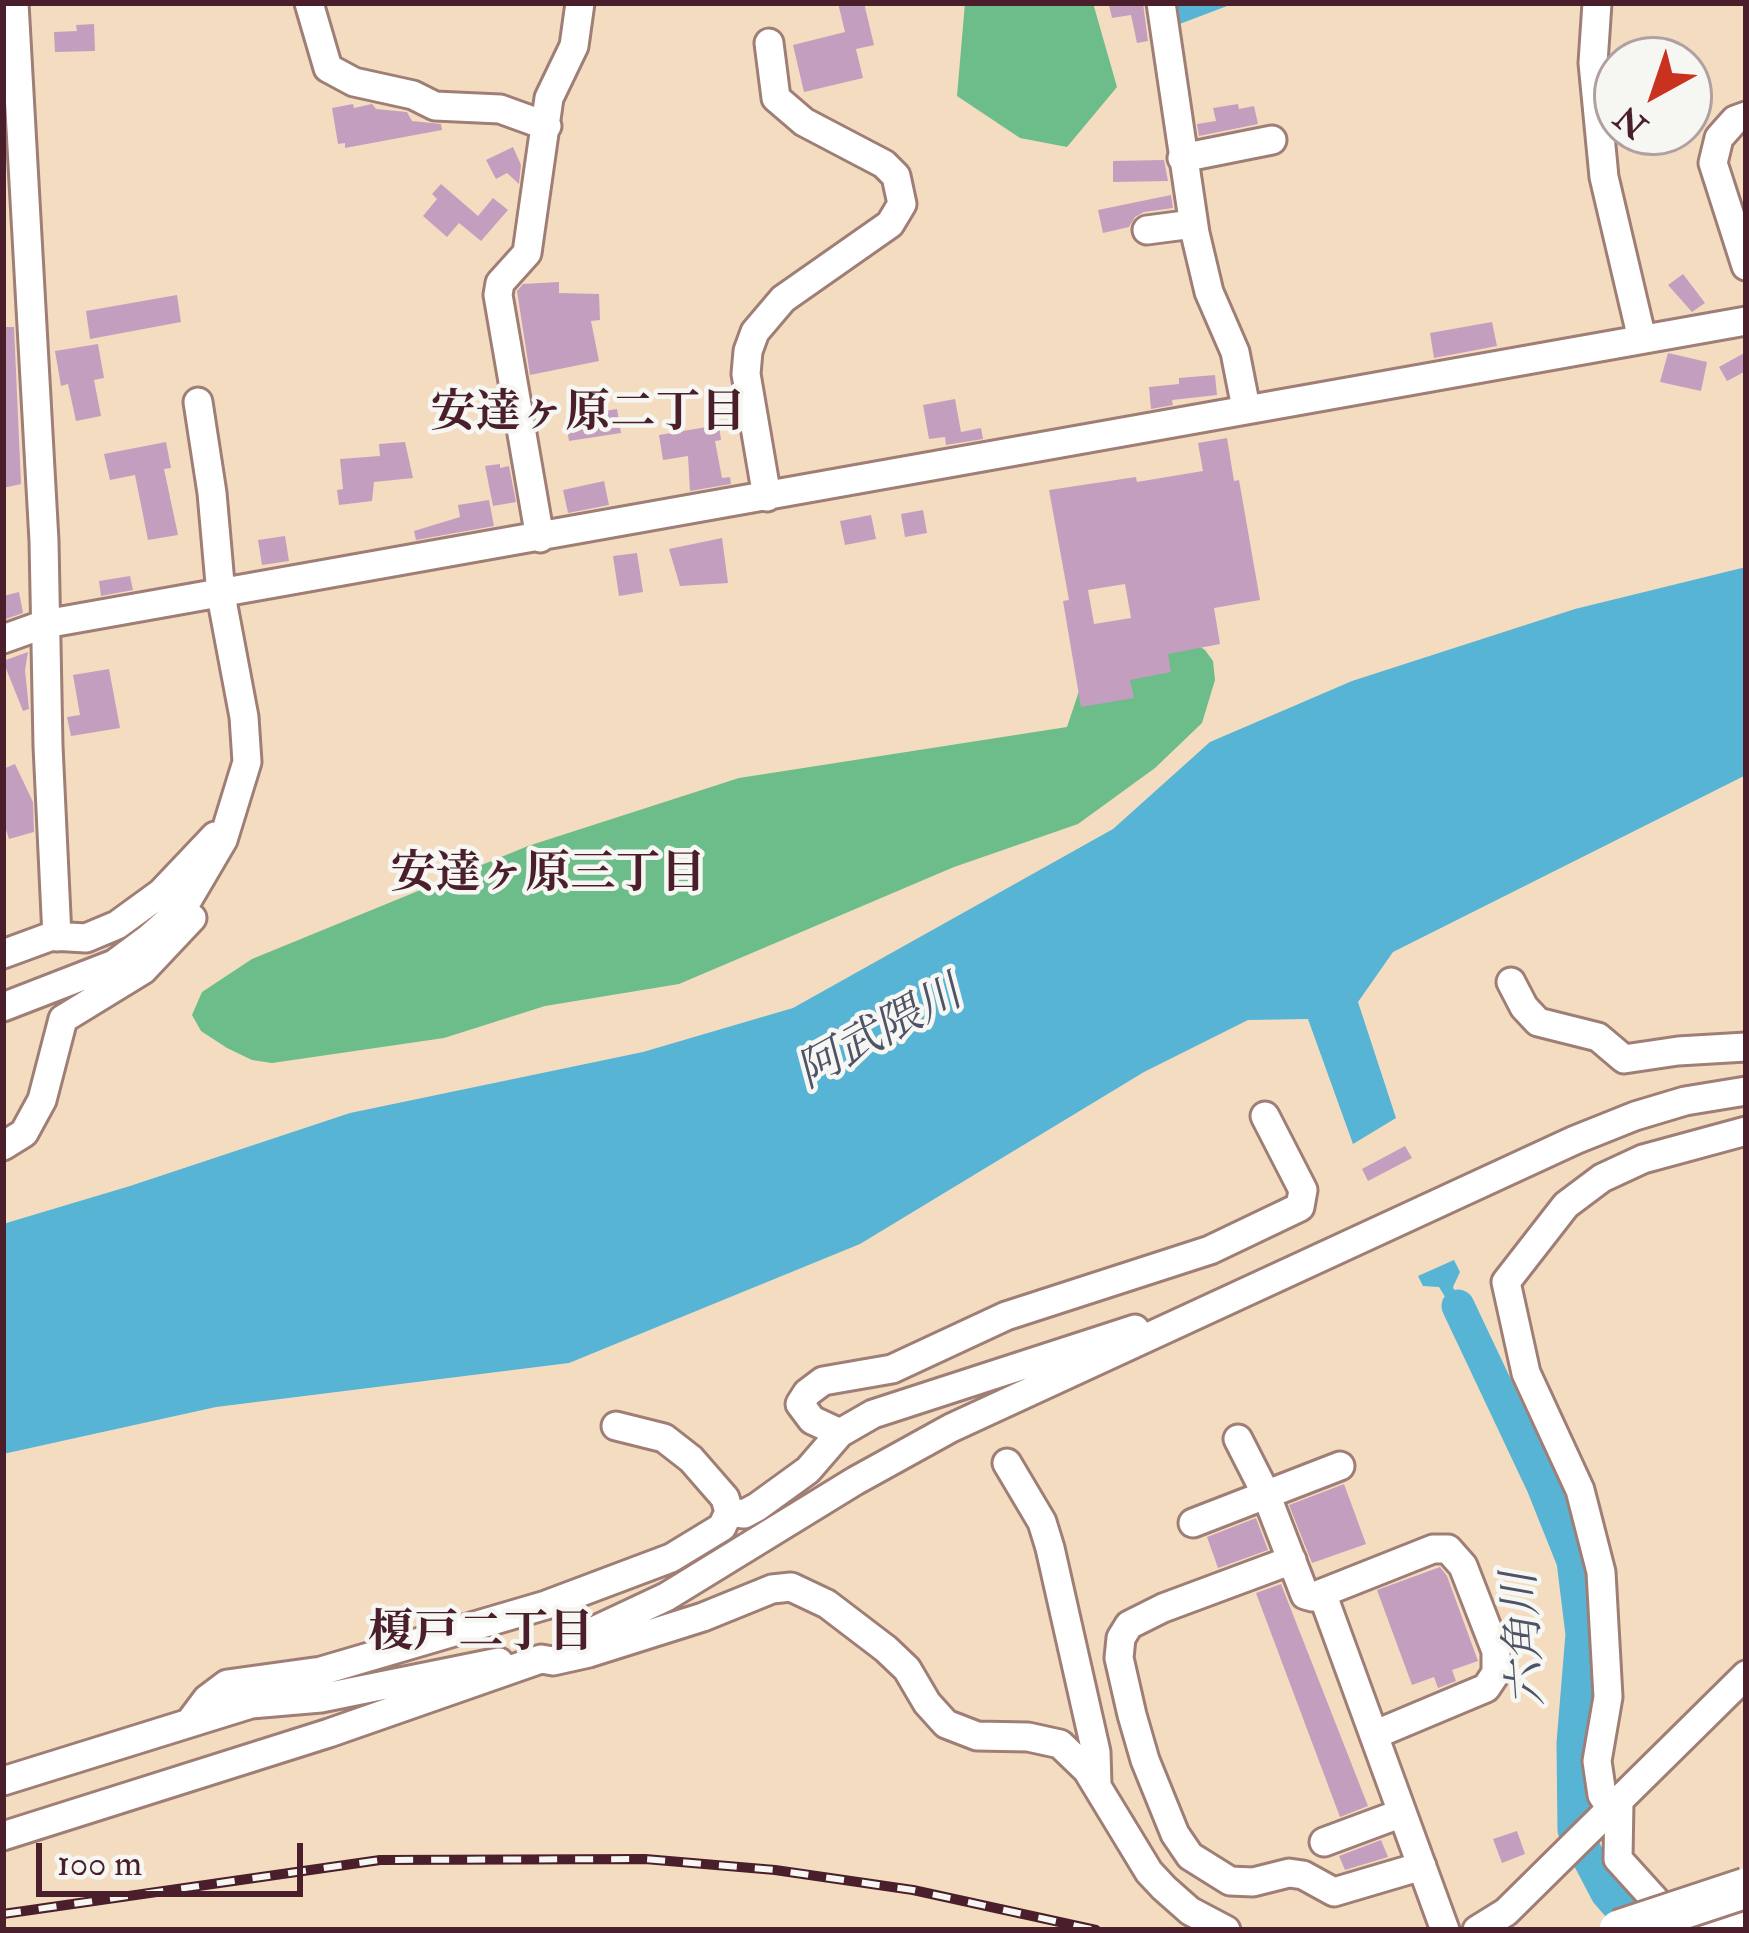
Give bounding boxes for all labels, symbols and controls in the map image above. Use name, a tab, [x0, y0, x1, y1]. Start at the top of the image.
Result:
north arrow	[1593, 36, 1713, 156]
text: N	[1607, 96, 1656, 147]
district label: 安達ヶ原二丁目	[431, 389, 745, 443]
district label: 安達ヶ原三丁目	[391, 850, 705, 904]
water label: 阿武隈川	[789, 969, 973, 1103]
water label: 六角川	[1496, 1570, 1560, 1708]
district label: 榎戸二丁目	[369, 1609, 593, 1663]
scale bar	[42, 1819, 309, 1893]
text: 100 m	[57, 1841, 142, 1886]

